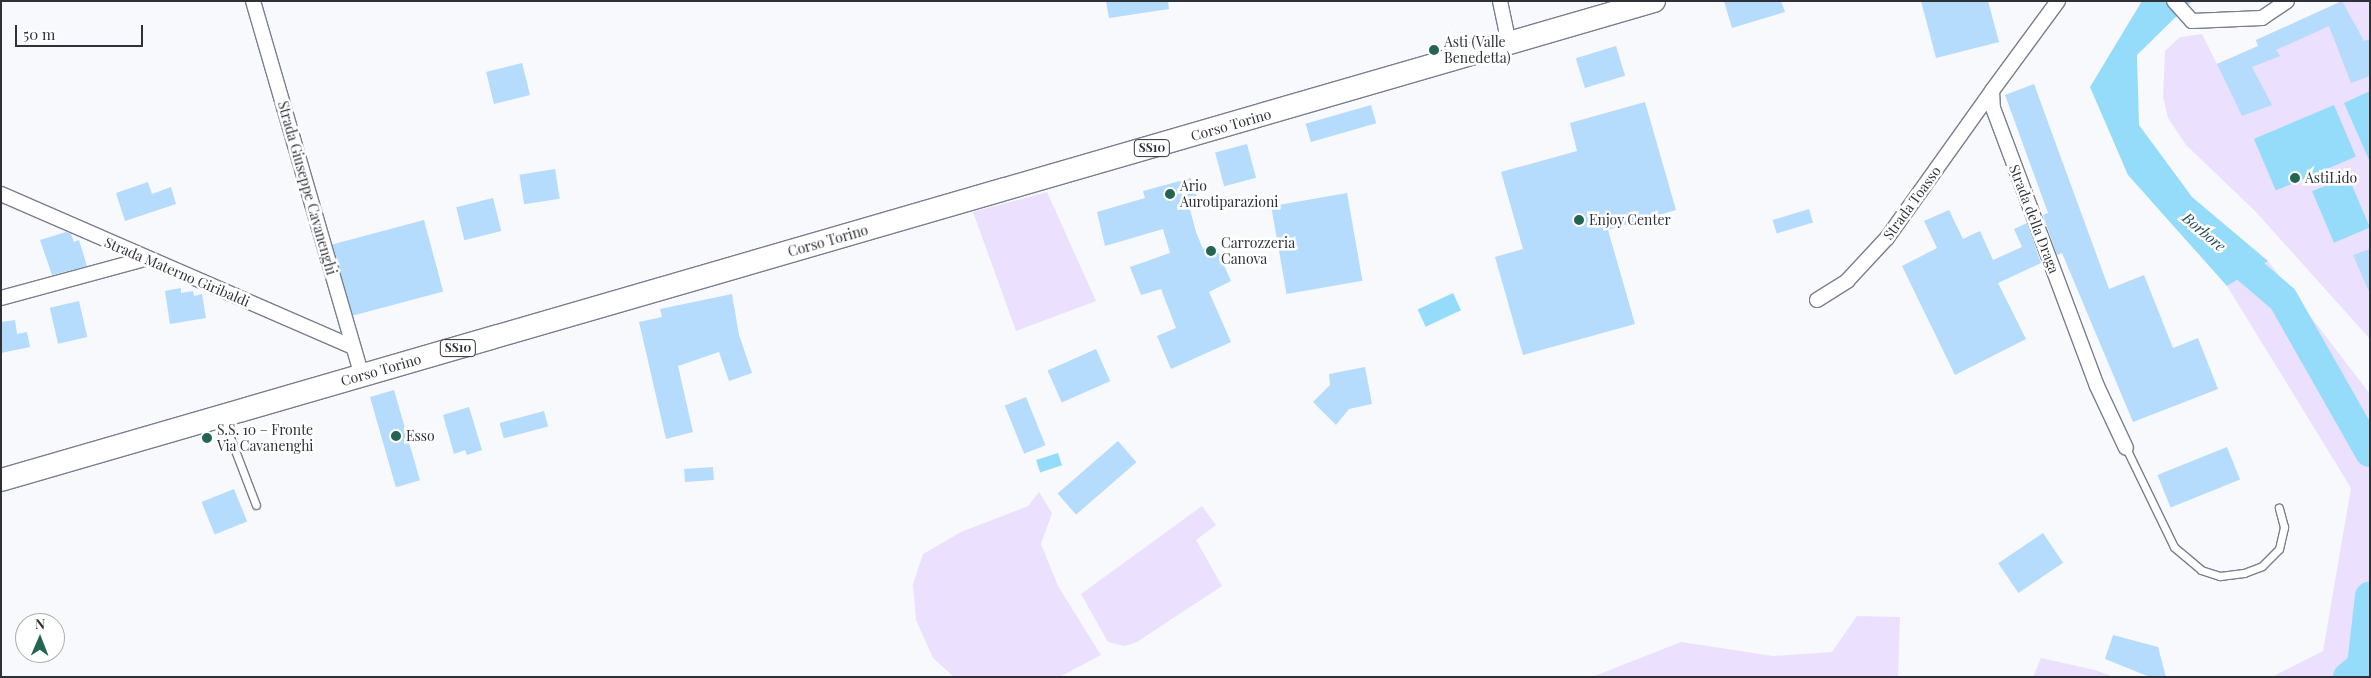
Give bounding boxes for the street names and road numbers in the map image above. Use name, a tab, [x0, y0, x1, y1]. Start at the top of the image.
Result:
street label: Strada Giuseppe Cavanenghi	[274, 99, 340, 277]
street label: Corso Torino	[1189, 105, 1273, 145]
road number: SS10	[1133, 138, 1171, 158]
street label: Strada della Draga	[2005, 162, 2063, 276]
street label: Strada Toasso	[1880, 163, 1944, 243]
street label: Corso Torino	[786, 221, 870, 261]
street label: Strada Materno Giribaldi	[102, 234, 252, 310]
road number: SS10	[439, 338, 477, 358]
street label: Corso Torino	[339, 350, 423, 390]

